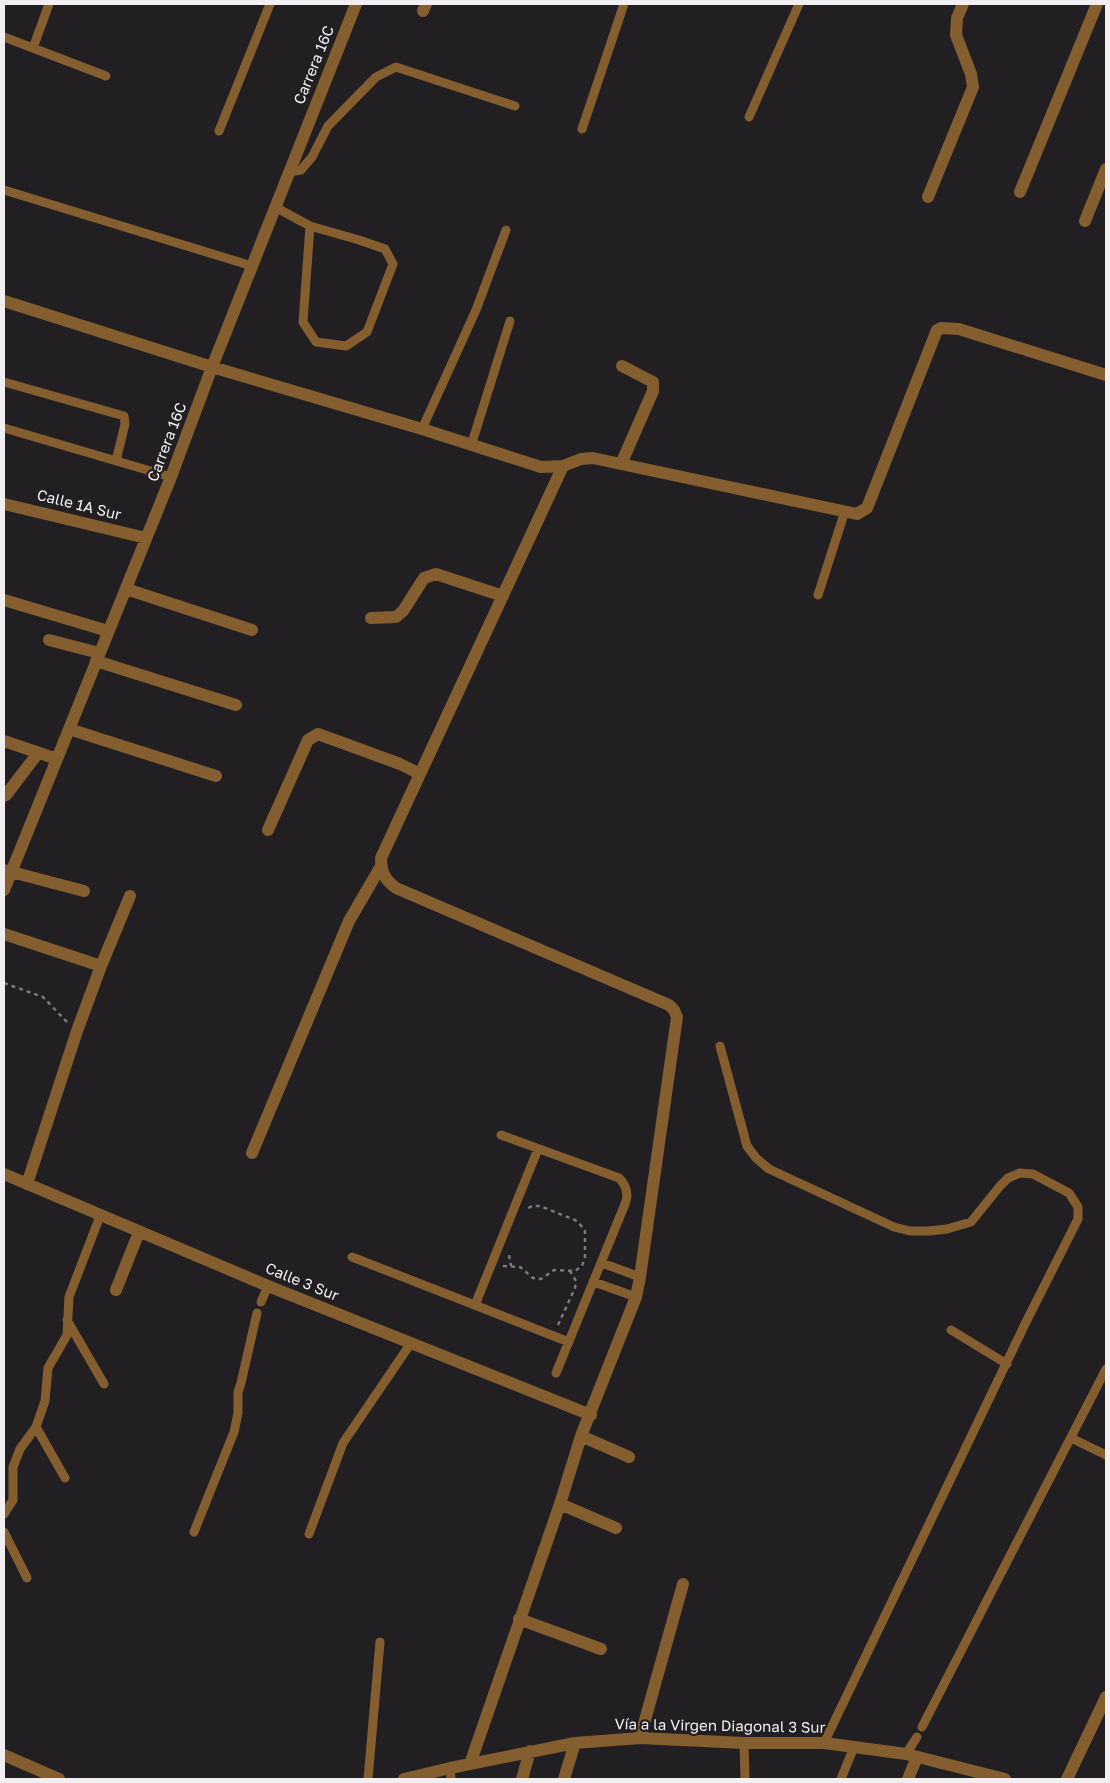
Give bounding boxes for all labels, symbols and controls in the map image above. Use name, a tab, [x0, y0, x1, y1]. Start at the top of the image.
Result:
street label: Carrera 16C	[289, 23, 337, 107]
street label: Carrera 16C	[143, 399, 189, 484]
street label: Calle 1A Sur	[35, 485, 123, 523]
street label: Calle 3 Sur	[263, 1258, 342, 1304]
street label: Vía a la Virgen Diagonal 3 Sur	[615, 1714, 826, 1736]

